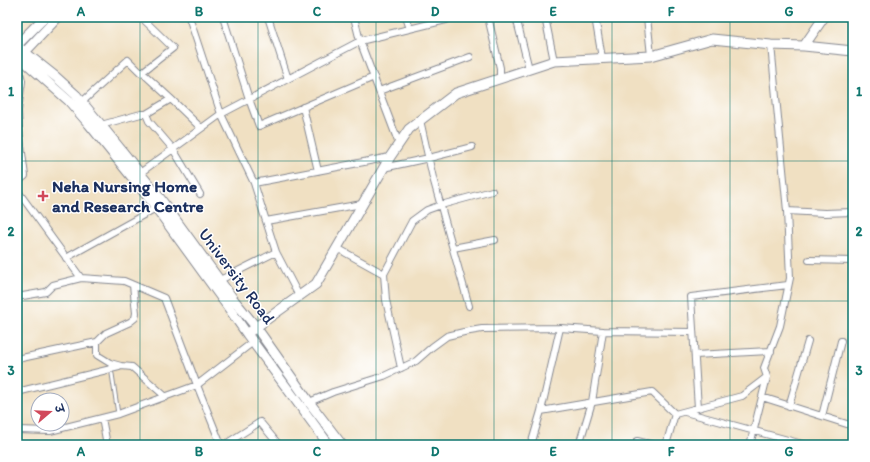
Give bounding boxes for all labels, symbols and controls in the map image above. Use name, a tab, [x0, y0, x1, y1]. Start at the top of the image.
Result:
text: A	[76, 4, 86, 19]
text: B	[195, 4, 204, 19]
text: C	[313, 4, 322, 19]
text: D	[431, 4, 440, 19]
text: E	[549, 4, 557, 19]
text: F	[668, 4, 675, 19]
text: G	[785, 4, 794, 19]
text: 1	[8, 84, 14, 99]
text: 1	[856, 84, 862, 99]
place label: Neha Nursing Home and Research Centre	[52, 176, 204, 216]
marker: Neha Nursing Home and Research Centre	[37, 190, 49, 202]
text: 2	[8, 224, 15, 239]
street label: University Road	[195, 224, 280, 328]
text: 2	[856, 224, 863, 239]
text: 3	[7, 363, 15, 378]
text: 3	[855, 363, 863, 378]
north arrow	[30, 392, 70, 432]
text: उ	[51, 402, 67, 416]
text: A	[76, 444, 86, 459]
text: B	[195, 444, 204, 459]
text: C	[313, 444, 322, 459]
text: D	[431, 444, 440, 459]
text: E	[549, 444, 557, 459]
text: F	[668, 444, 675, 459]
text: G	[785, 444, 794, 459]

